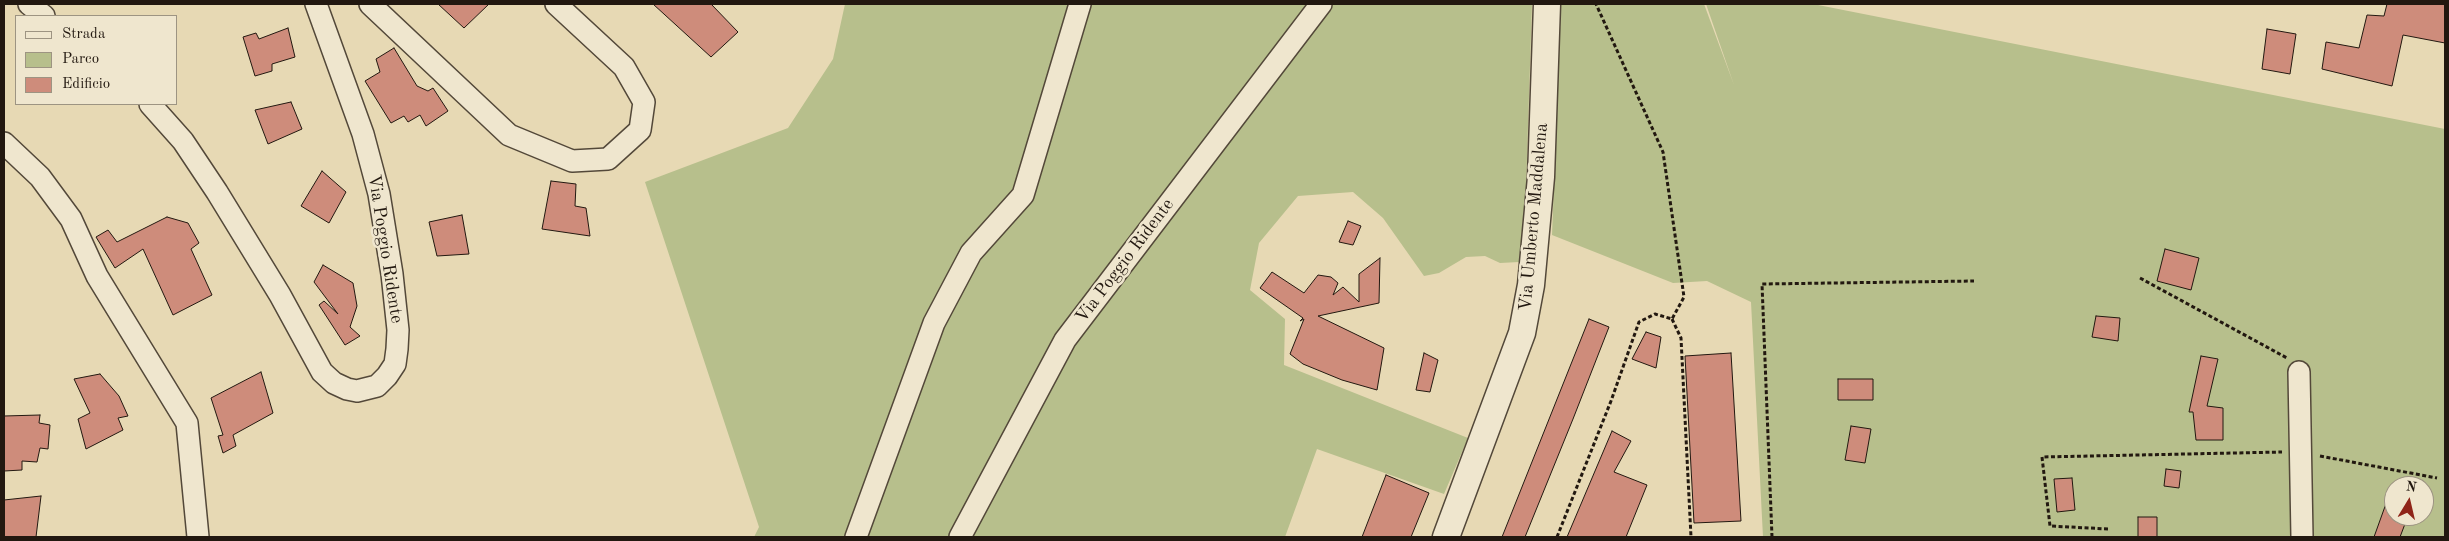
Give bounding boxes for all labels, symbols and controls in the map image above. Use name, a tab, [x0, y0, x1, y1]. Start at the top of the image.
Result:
legend	[15, 15, 178, 105]
text: Strada	[62, 27, 105, 42]
text: Parco	[62, 52, 99, 67]
text: Edificio	[62, 77, 110, 92]
street label: Via Umberto Maddalena	[1515, 122, 1553, 312]
street label: Via Poggio Ridente	[363, 173, 407, 325]
street label: Via Poggio Ridente	[1071, 195, 1179, 327]
north arrow	[2384, 476, 2434, 526]
text: N	[2405, 479, 2418, 495]

